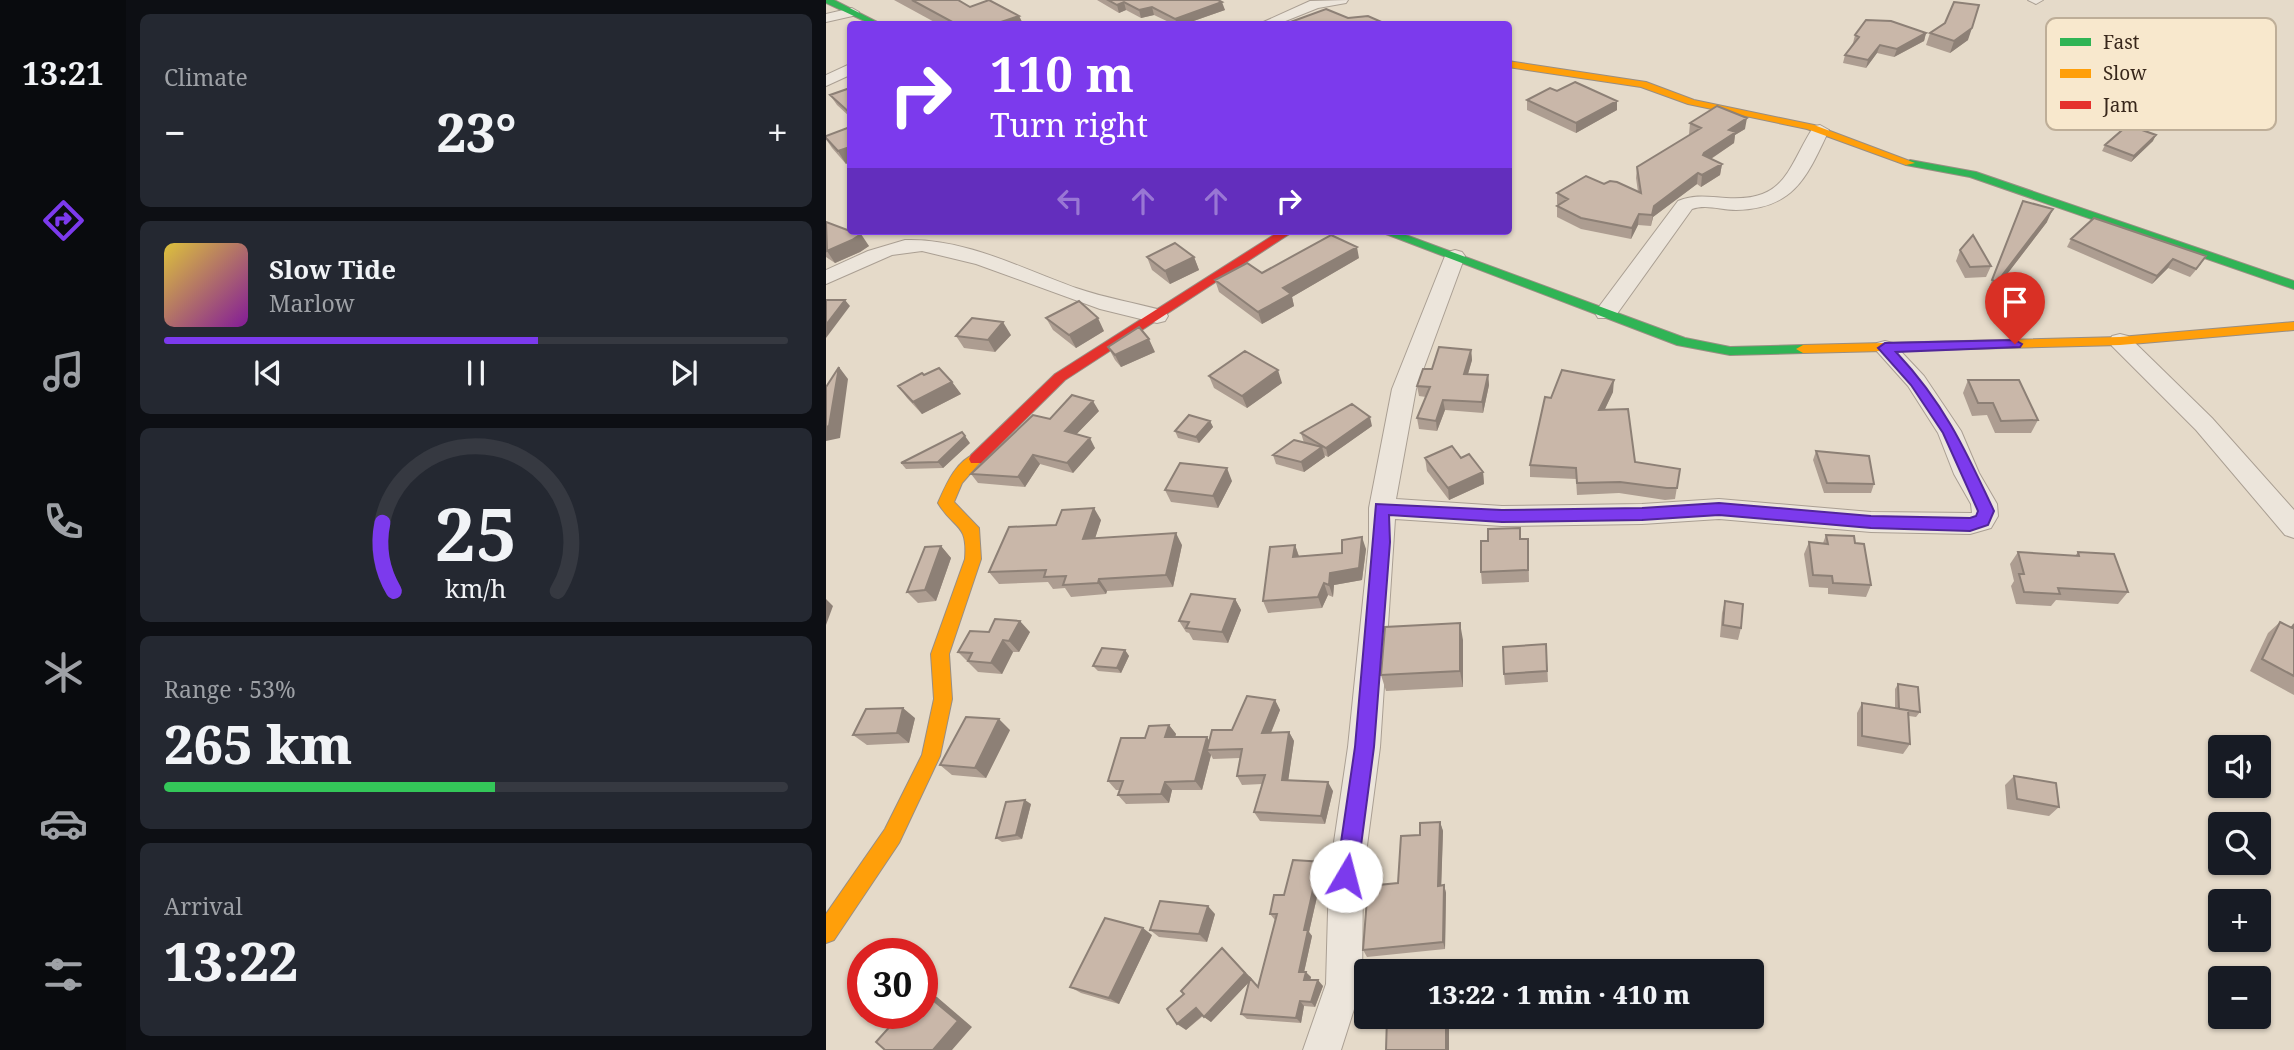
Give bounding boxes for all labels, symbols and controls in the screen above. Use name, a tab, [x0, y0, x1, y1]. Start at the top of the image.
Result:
legend	[2046, 18, 2276, 130]
text: Fast	[2103, 29, 2140, 55]
text: 110 m	[990, 40, 1134, 106]
icon: right	[875, 49, 966, 140]
text: 13:21	[22, 51, 104, 94]
text: Slow	[2103, 60, 2147, 86]
text: Climate	[164, 61, 248, 93]
text: Jam	[2102, 92, 2138, 118]
text: 23°	[436, 96, 516, 167]
text: Turn right	[990, 103, 1148, 146]
text: −	[164, 106, 186, 158]
text: +	[767, 106, 788, 158]
icon: left	[1051, 182, 1089, 220]
icon: ahead	[1124, 182, 1162, 220]
icon: ahead	[1197, 182, 1235, 220]
icon: right	[1270, 182, 1308, 220]
icon: directions	[39, 196, 88, 245]
text: Slow Tide	[269, 251, 396, 287]
pin	[1985, 272, 2045, 344]
icon: arrive	[1996, 283, 2034, 321]
text: Marlow	[269, 287, 355, 319]
icon: music	[39, 347, 88, 396]
icon: previous	[249, 354, 287, 392]
icon: pause	[457, 354, 495, 392]
icon: next	[665, 354, 703, 392]
text: 25	[435, 483, 517, 582]
icon: phone	[39, 497, 88, 546]
text: km/h	[445, 571, 507, 605]
icon: climate	[39, 648, 88, 697]
text: Range · 53%	[164, 673, 296, 705]
text: 265 km	[164, 708, 352, 779]
map controls	[2208, 735, 2271, 1029]
button: sound	[2208, 735, 2271, 798]
icon: car	[39, 799, 88, 848]
button: search	[2208, 812, 2271, 875]
position arrow	[1309, 839, 1383, 913]
button: +	[2208, 889, 2271, 952]
text: Arrival	[164, 890, 243, 922]
text: 13:22	[164, 925, 298, 996]
speed limit sign: 30	[847, 938, 938, 1029]
icon: filters	[39, 950, 88, 999]
button: −	[2208, 966, 2271, 1029]
text: 13:22 · 1 min · 410 m	[1428, 976, 1690, 1012]

